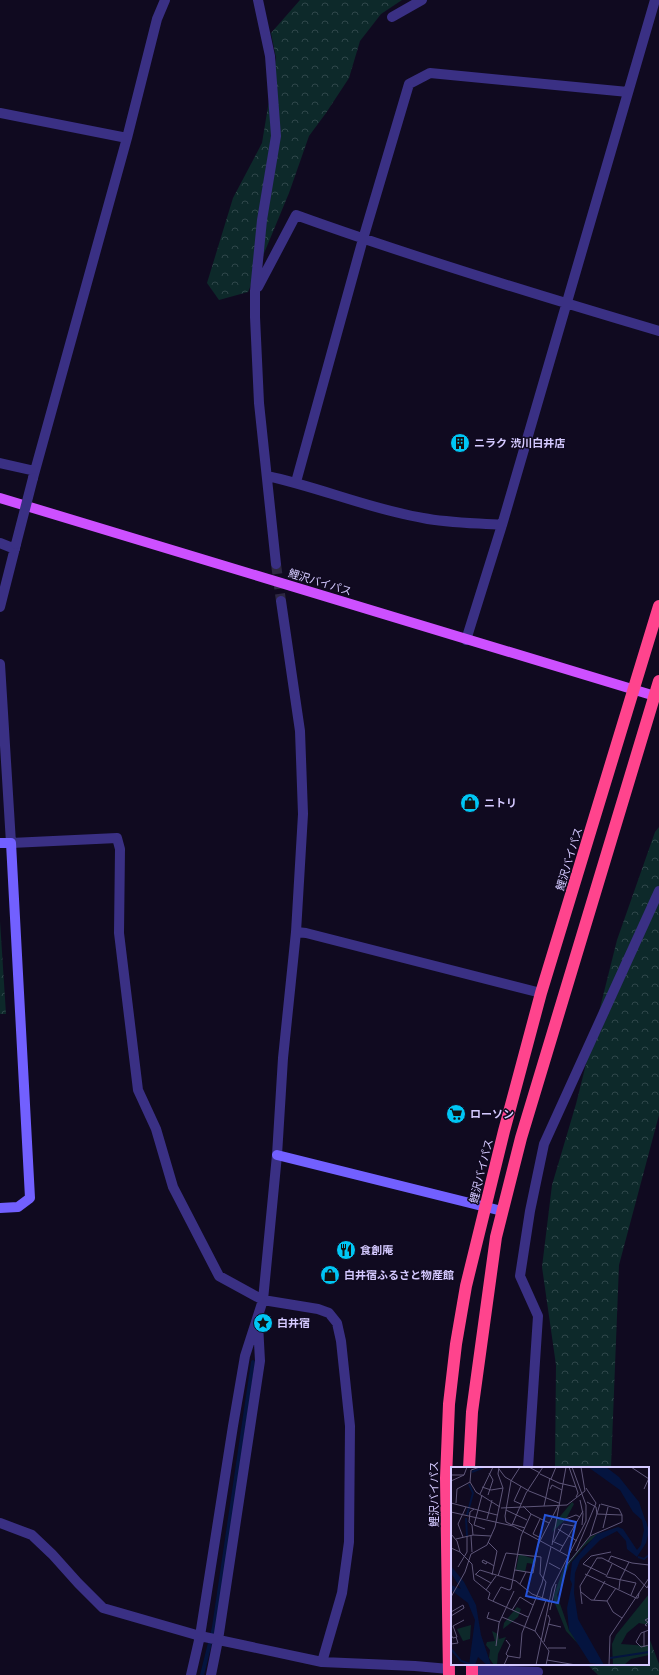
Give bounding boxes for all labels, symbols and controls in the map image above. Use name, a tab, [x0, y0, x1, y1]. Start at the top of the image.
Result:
building icon: ニラク 渋川白井店	[449, 432, 471, 454]
place label: ニラク 渋川白井店	[474, 435, 565, 451]
street label: 鯉沢バイパス	[286, 565, 354, 599]
shop icon: ニトリ	[459, 792, 481, 814]
place label: ニトリ	[484, 795, 517, 811]
street label: 鯉沢バイパス	[552, 825, 586, 893]
supermarket icon: ローソン	[445, 1103, 467, 1125]
place label: ローソン	[470, 1106, 514, 1122]
street label: 鯉沢バイパス	[465, 1137, 497, 1205]
restaurant icon: 食創庵	[335, 1239, 357, 1261]
place label: 食創庵	[360, 1242, 394, 1258]
shop icon: 白井宿ふるさと物産館	[319, 1264, 341, 1286]
place label: 白井宿ふるさと物産館	[344, 1267, 454, 1283]
place icon: 白井宿	[252, 1312, 274, 1334]
place label: 白井宿	[277, 1315, 310, 1331]
street label: 鯉沢バイパス	[426, 1461, 442, 1527]
inset map	[451, 1467, 649, 1665]

